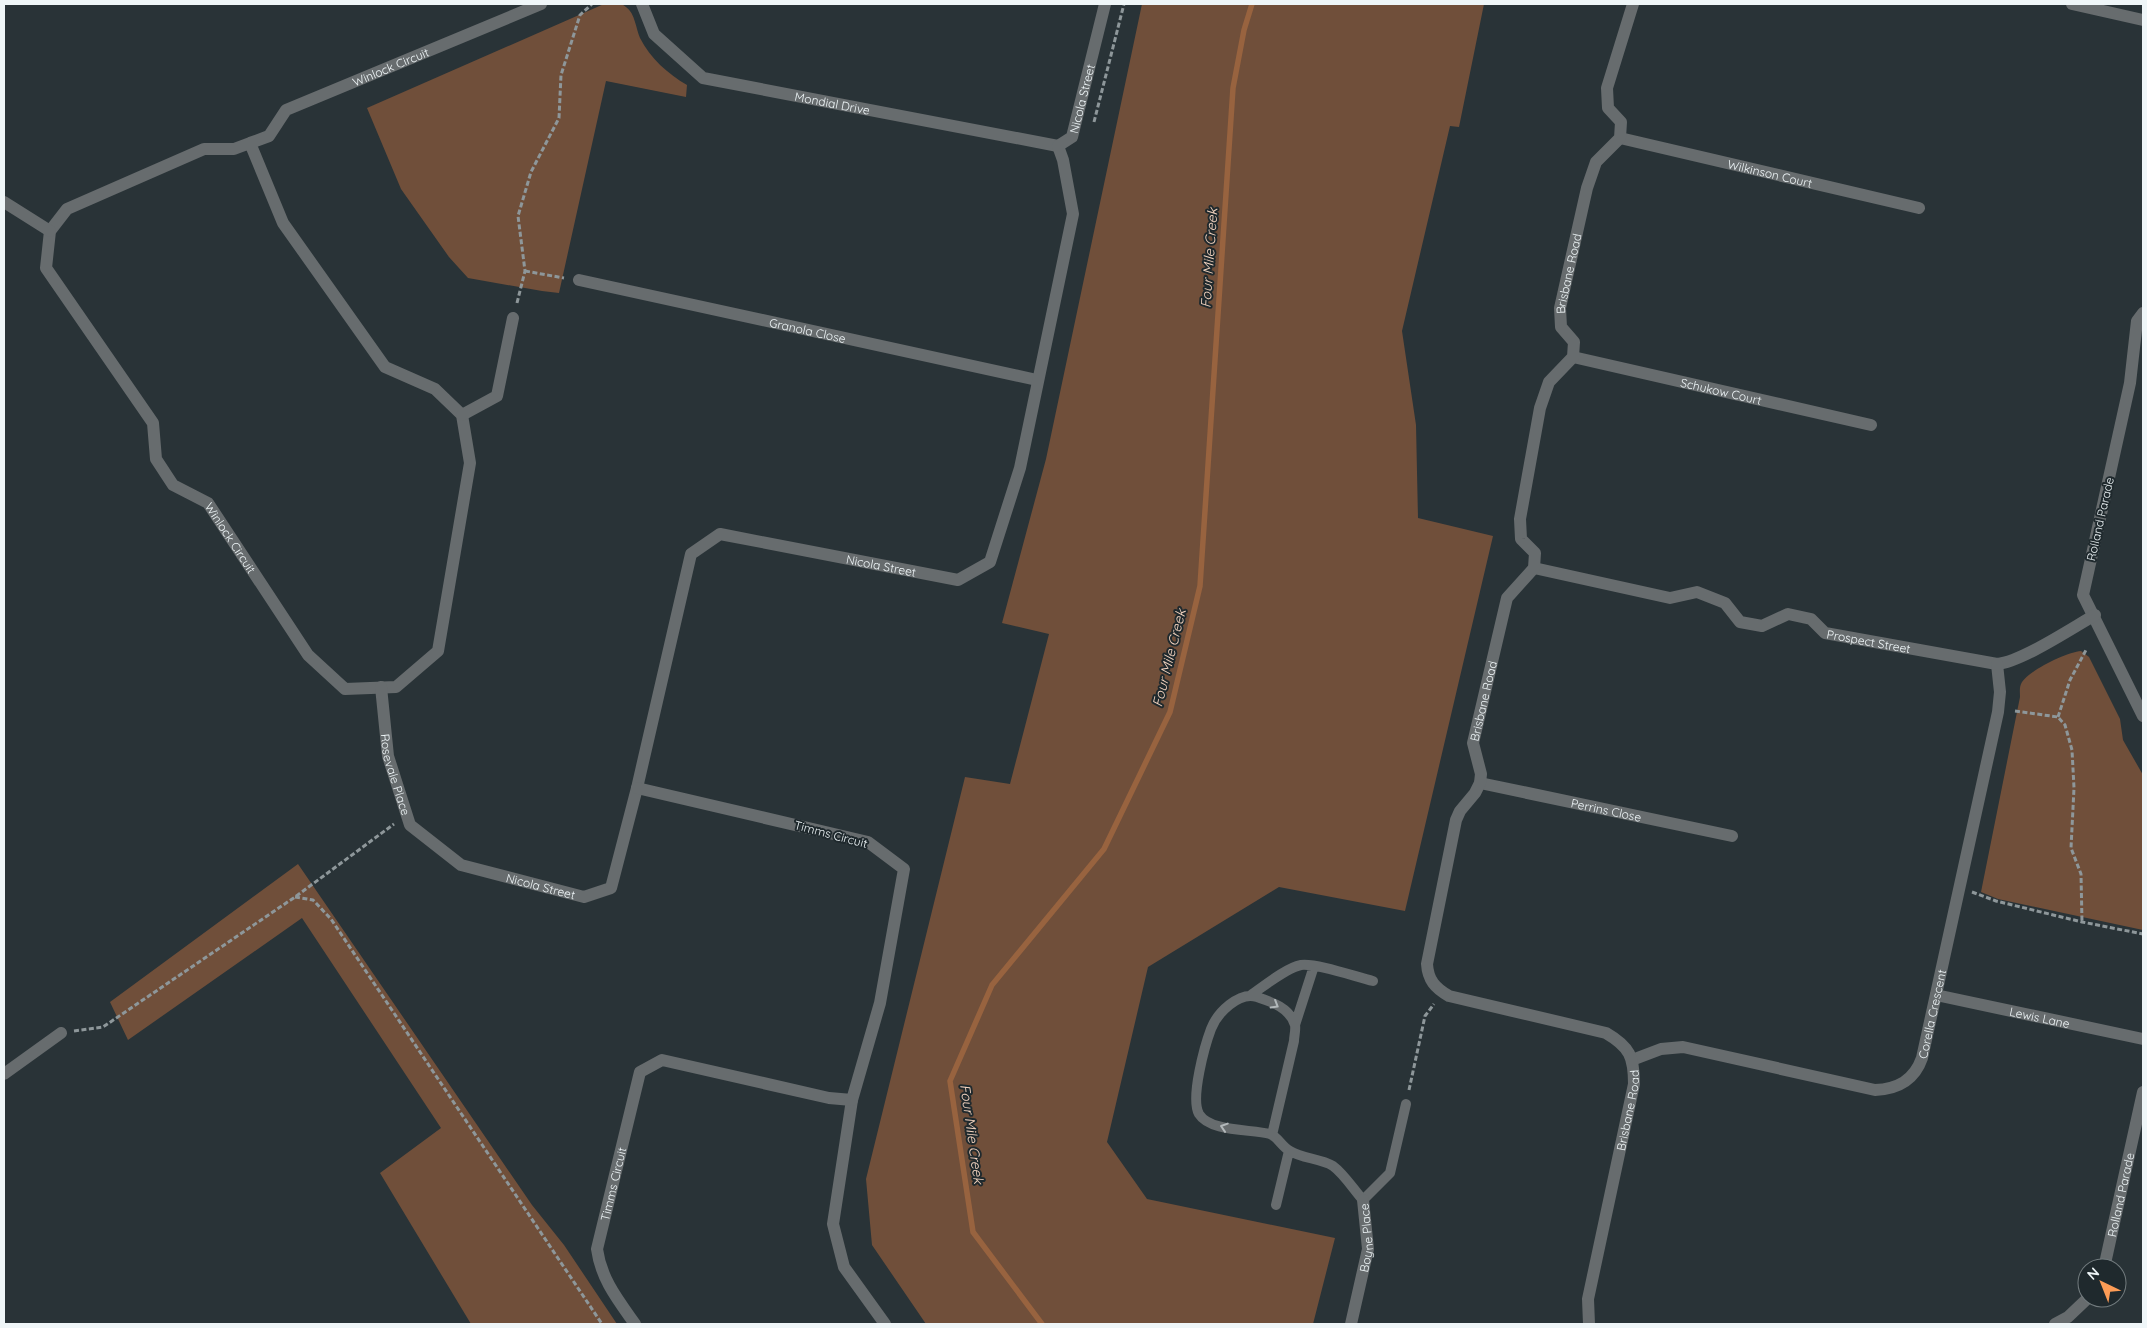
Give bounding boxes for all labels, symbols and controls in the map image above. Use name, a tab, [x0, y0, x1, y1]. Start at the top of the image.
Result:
street label: Winlock Circuit	[350, 44, 431, 89]
street label: Nicola Street	[1066, 62, 1097, 135]
street label: Mondial Drive	[794, 88, 872, 117]
street label: Wilkinson Court	[1726, 156, 1814, 190]
water label: Four Mile Creek	[1197, 206, 1222, 309]
street label: Brisbane Road	[1552, 232, 1584, 314]
street label: Granola Close	[768, 314, 847, 346]
street label: Schukow Court	[1679, 374, 1763, 407]
street label: Rolland Parade	[2083, 475, 2117, 562]
street label: Winlock Circuit	[202, 499, 259, 576]
street label: Nicola Street	[845, 551, 917, 579]
water label: Four Mile Creek	[1148, 606, 1190, 709]
street label: Prospect Street	[1826, 626, 1912, 656]
street label: Brisbane Road	[1466, 659, 1500, 743]
street label: Rosevale Place	[378, 733, 414, 817]
street label: Perrins Close	[1570, 795, 1643, 824]
street label: Timms Circuit	[793, 817, 869, 851]
street label: Nicola Street	[505, 870, 577, 902]
street label: Corella Crescent	[1915, 968, 1949, 1060]
one-way arrow	[1270, 998, 1279, 1008]
street label: Lewis Lane	[2008, 1003, 2071, 1031]
street label: Brisbane Road	[1612, 1069, 1642, 1152]
water label: Four Mile Creek	[956, 1083, 988, 1186]
one-way arrow	[1220, 1122, 1228, 1132]
street label: Timms Circuit	[597, 1146, 629, 1222]
street label: Rolland Parade	[2104, 1151, 2137, 1238]
street label: Boyne Place	[1356, 1203, 1376, 1274]
north arrow	[2077, 1258, 2127, 1308]
text: N	[2083, 1263, 2103, 1284]

